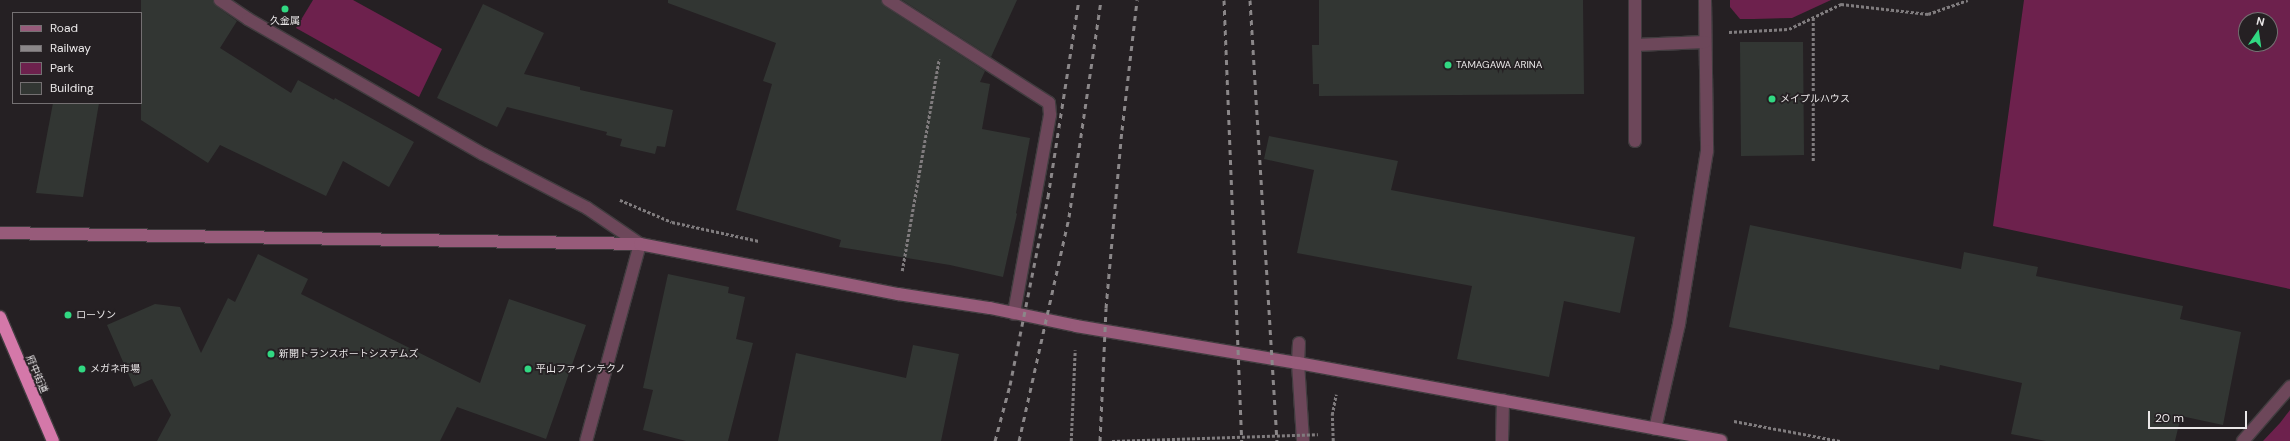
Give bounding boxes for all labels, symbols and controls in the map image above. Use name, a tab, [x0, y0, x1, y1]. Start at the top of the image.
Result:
marker: 久金属	[280, 4, 290, 14]
legend	[12, 12, 142, 104]
north arrow	[2238, 12, 2278, 52]
text: N	[2255, 14, 2266, 29]
place label: 久金属	[270, 15, 300, 27]
text: Road	[50, 20, 78, 36]
text: Railway	[50, 40, 91, 56]
place label: TAMAGAWA ARINA	[1456, 59, 1542, 71]
text: Park	[50, 60, 74, 76]
marker: TAMAGAWA ARINA	[1443, 60, 1453, 70]
text: Building	[50, 80, 94, 96]
place label: メイプルハウス	[1780, 93, 1850, 105]
marker: メイプルハウス	[1767, 94, 1777, 104]
place label: ローソン	[76, 309, 116, 321]
marker: ローソン	[63, 310, 73, 320]
place label: 新開トランスポートシステムズ	[279, 348, 419, 360]
marker: 新開トランスポートシステムズ	[266, 349, 276, 359]
street label: 府中街道	[24, 353, 50, 395]
place label: メガネ市場	[90, 363, 140, 375]
place label: 平山ファインテクノ	[536, 363, 626, 375]
marker: メガネ市場	[77, 364, 87, 374]
marker: 平山ファインテクノ	[523, 364, 533, 374]
scale bar	[2150, 403, 2249, 429]
text: 20 m	[2155, 410, 2184, 426]

